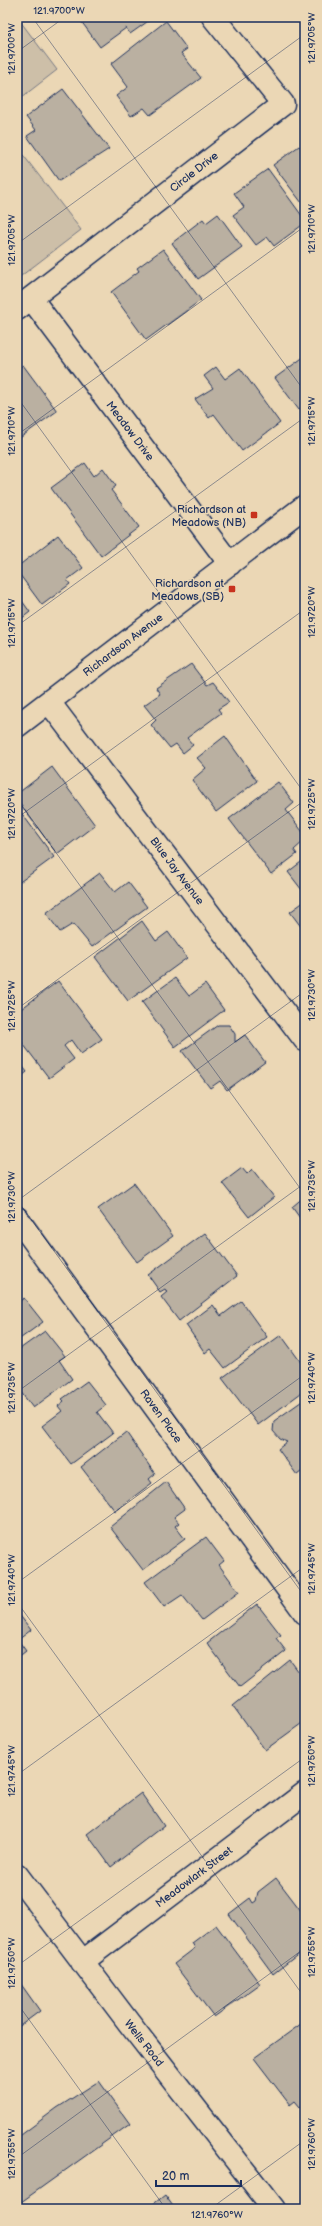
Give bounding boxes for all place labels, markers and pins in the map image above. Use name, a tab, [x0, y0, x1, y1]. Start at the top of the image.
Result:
place label: Richardson at Meadows (NB)	[172, 503, 247, 529]
marker: Richardson at Meadows (NB)	[249, 510, 259, 520]
place label: Richardson at Meadows (SB)	[151, 577, 225, 603]
marker: Richardson at Meadows (SB)	[227, 584, 237, 594]

